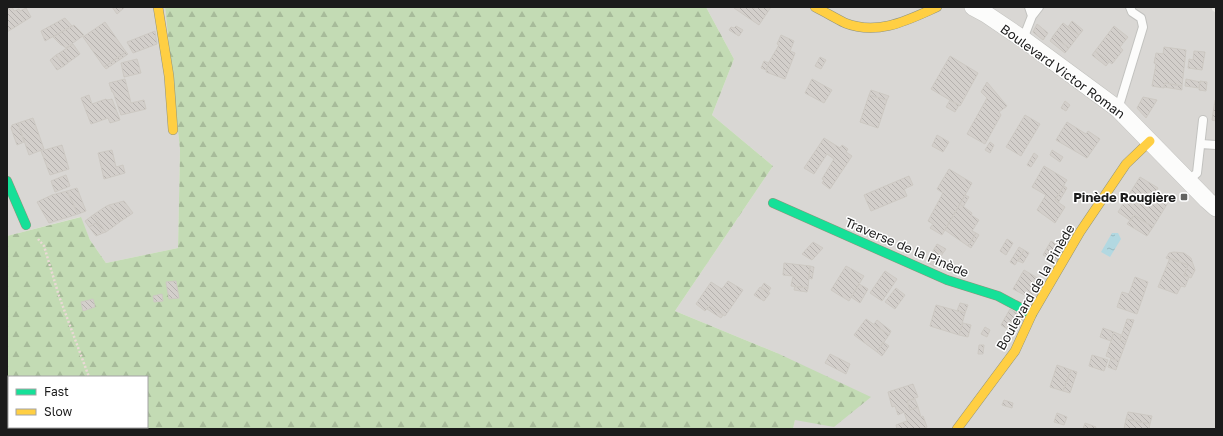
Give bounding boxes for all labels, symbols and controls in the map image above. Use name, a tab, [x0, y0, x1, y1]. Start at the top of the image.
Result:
street label: Boulevard Victor Roman	[998, 20, 1128, 122]
place label: Pinède Rougière	[1073, 189, 1176, 205]
marker: Pinède Rougière	[1179, 192, 1189, 202]
street label: Traverse de la Pinède	[843, 214, 971, 280]
street label: Boulevard de la Pinède	[992, 221, 1078, 353]
legend	[8, 376, 148, 428]
text: Fast	[44, 384, 69, 399]
text: Slow	[44, 404, 72, 419]

